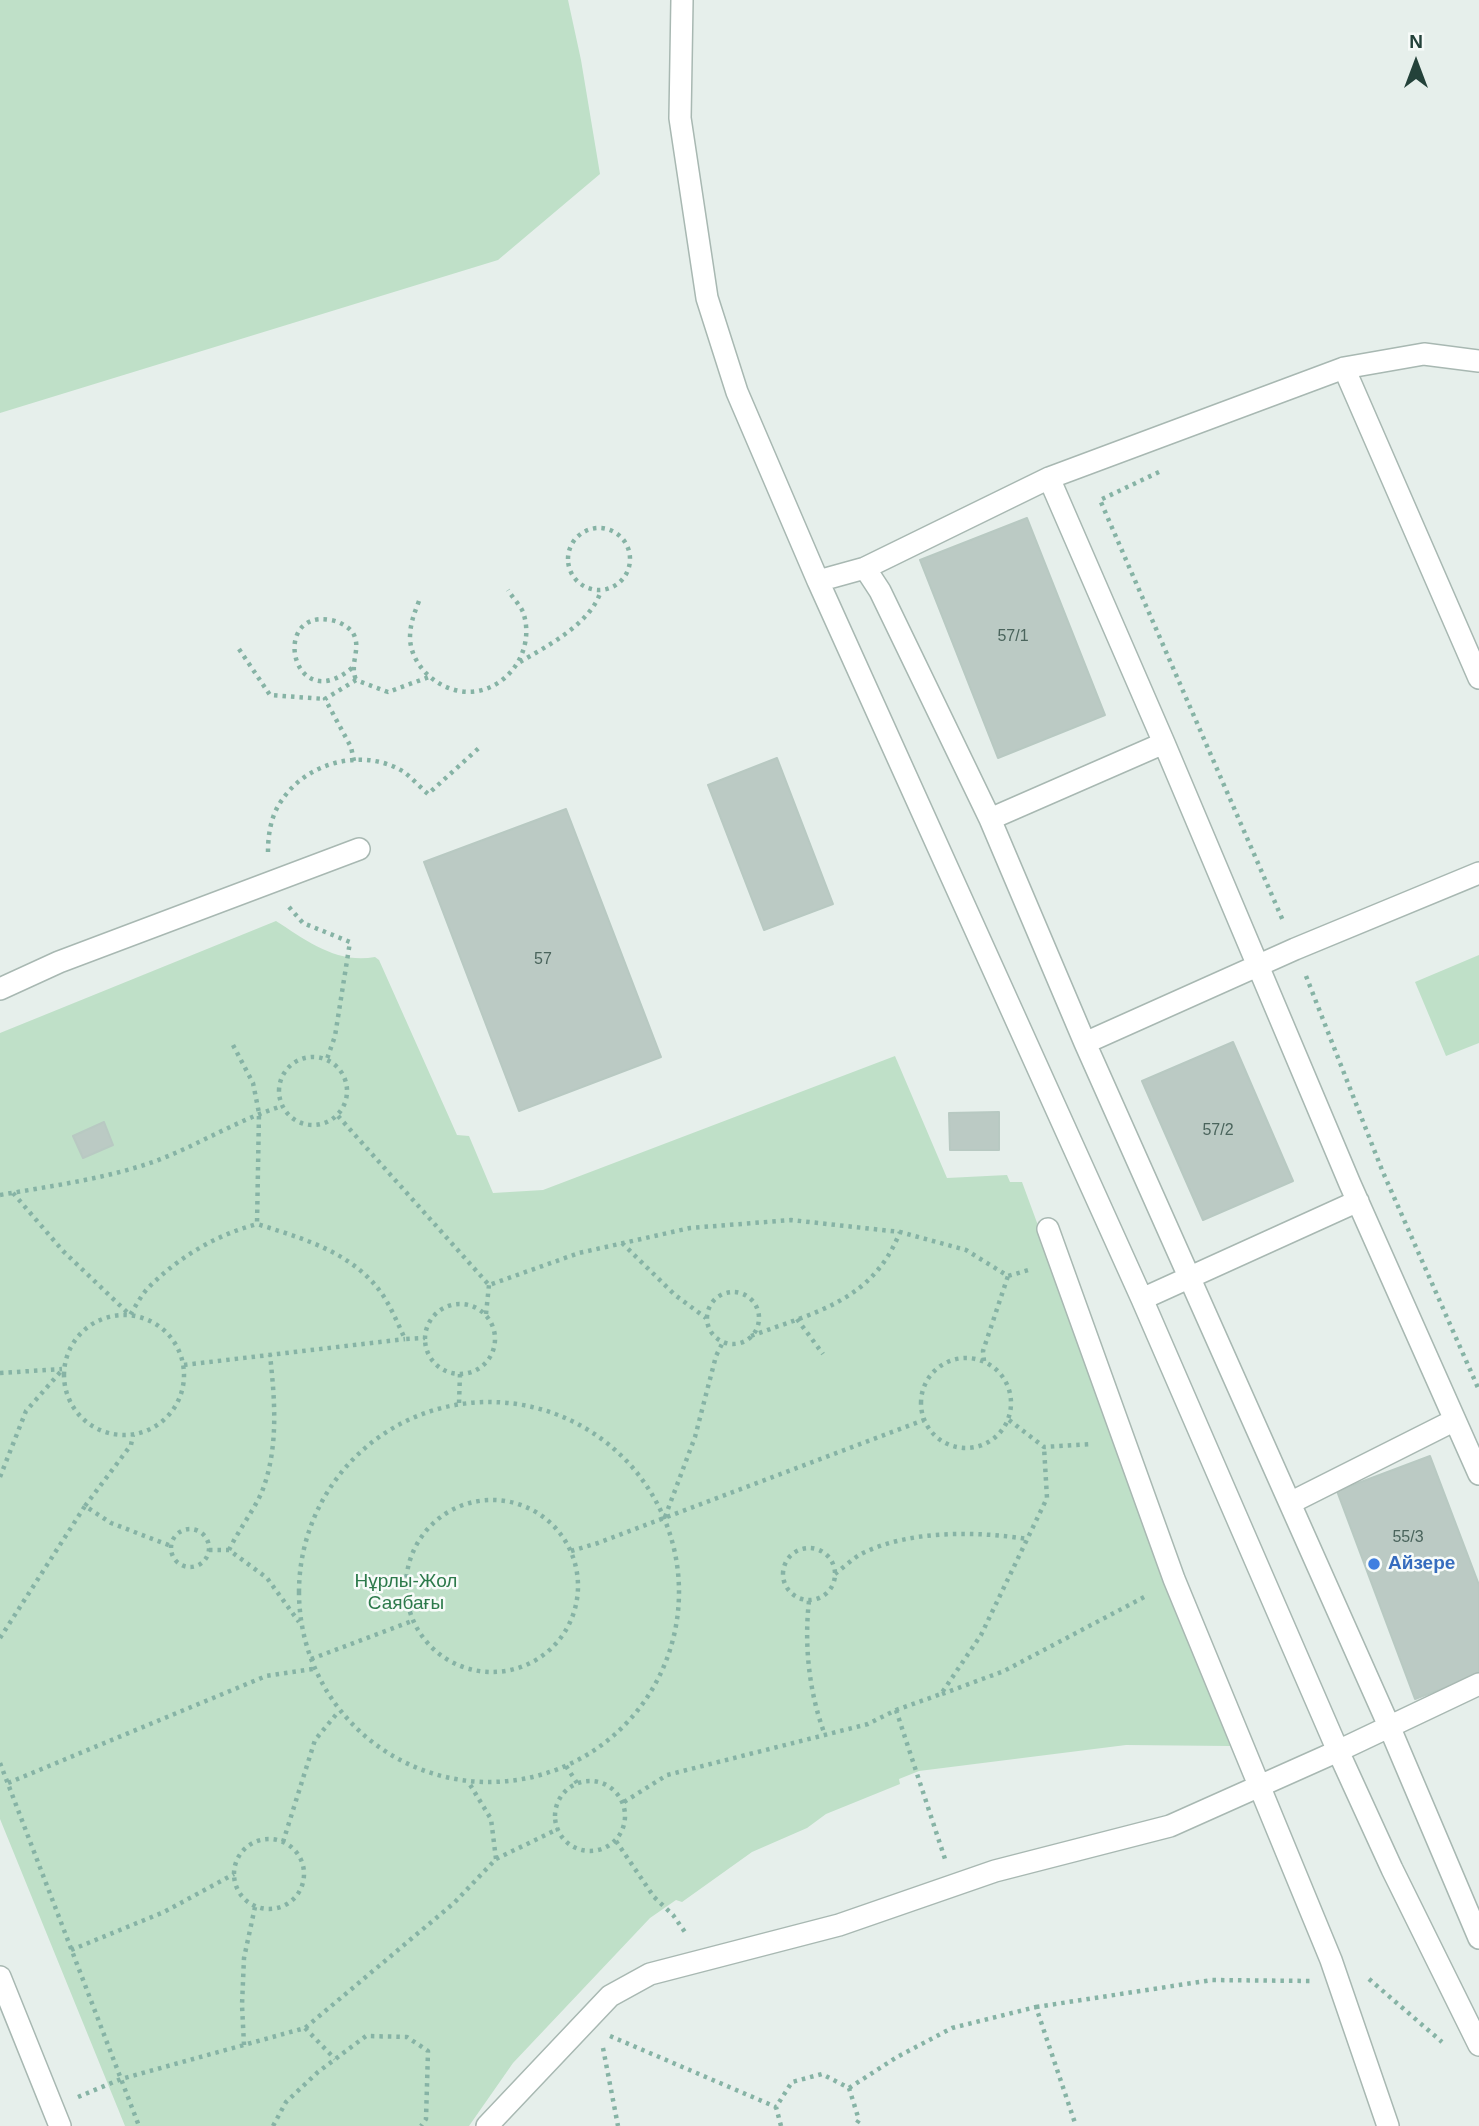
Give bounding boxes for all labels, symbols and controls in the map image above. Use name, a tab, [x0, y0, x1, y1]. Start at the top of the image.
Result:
north arrow	[1381, 28, 1451, 98]
text: N	[1409, 31, 1423, 52]
house number: 57/1	[997, 627, 1029, 647]
house number: 57	[534, 950, 552, 970]
house number: 57/2	[1202, 1121, 1234, 1141]
house number: 55/3	[1392, 1528, 1424, 1548]
place label: Айзере	[1388, 1553, 1455, 1575]
marker: Айзере	[1366, 1556, 1382, 1572]
park label: Нұрлы-Жол Саябағы	[355, 1571, 457, 1615]

